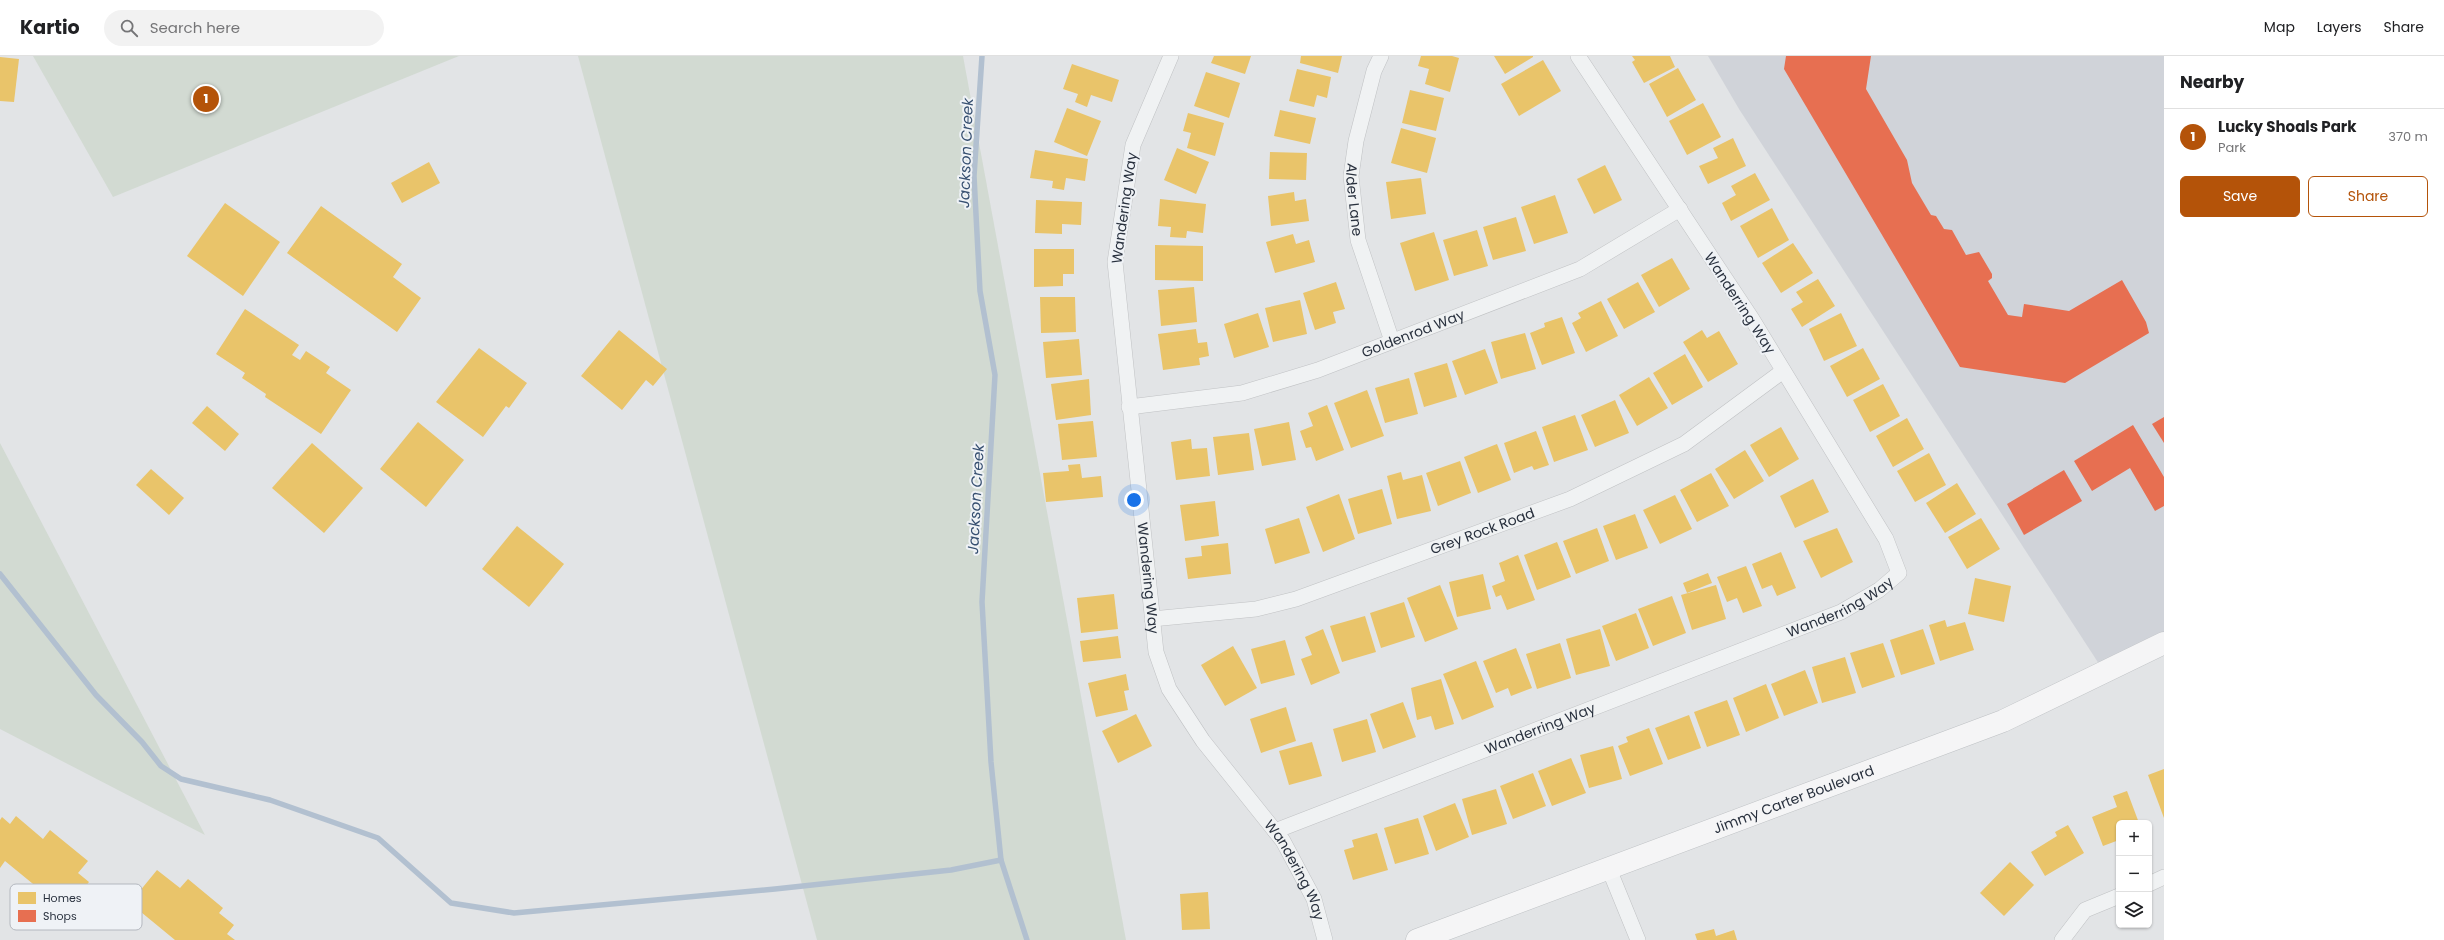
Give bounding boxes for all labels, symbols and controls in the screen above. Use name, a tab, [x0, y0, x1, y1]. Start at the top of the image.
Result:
search box	[104, 10, 384, 46]
text: Kartio	[20, 14, 80, 41]
icon: search	[118, 17, 140, 39]
text: Search here	[150, 17, 240, 38]
text: Map	[2264, 17, 2295, 37]
text: Layers	[2317, 17, 2361, 37]
text: Share	[2383, 17, 2424, 37]
text: Nearby	[2180, 70, 2244, 94]
pin: 1	[193, 84, 219, 114]
water label: Jackson Creek	[953, 96, 978, 208]
text: Lucky Shoals Park	[2218, 116, 2357, 137]
text: 1	[2191, 127, 2195, 146]
text: 370 m	[2388, 127, 2428, 146]
text: Park	[2218, 138, 2246, 157]
street label: Wandering Way	[1106, 151, 1142, 265]
street label: Alder Lane	[1341, 162, 1368, 237]
button: Save	[2180, 176, 2300, 217]
button: Share	[2308, 176, 2428, 217]
street label: Wanderring Way	[1700, 248, 1780, 358]
street label: Goldenrod Way	[1359, 304, 1467, 362]
water label: Jackson Creek	[962, 442, 989, 554]
your location	[1124, 490, 1144, 510]
street label: Grey Rock Road	[1427, 503, 1537, 559]
street label: Wandering Way	[1132, 521, 1164, 635]
street label: Wanderring Way	[1784, 572, 1898, 642]
street label: Wanderring Way	[1482, 698, 1598, 759]
street label: Jimmy Carter Boulevard	[1710, 760, 1877, 838]
street label: Wandering Way	[1260, 815, 1329, 923]
map controls	[2116, 820, 2152, 928]
button: +	[2116, 820, 2152, 856]
button: −	[2116, 856, 2152, 892]
legend	[10, 884, 142, 930]
text: Homes	[43, 890, 82, 906]
button: layers	[2116, 892, 2152, 928]
text: Shops	[43, 908, 77, 924]

